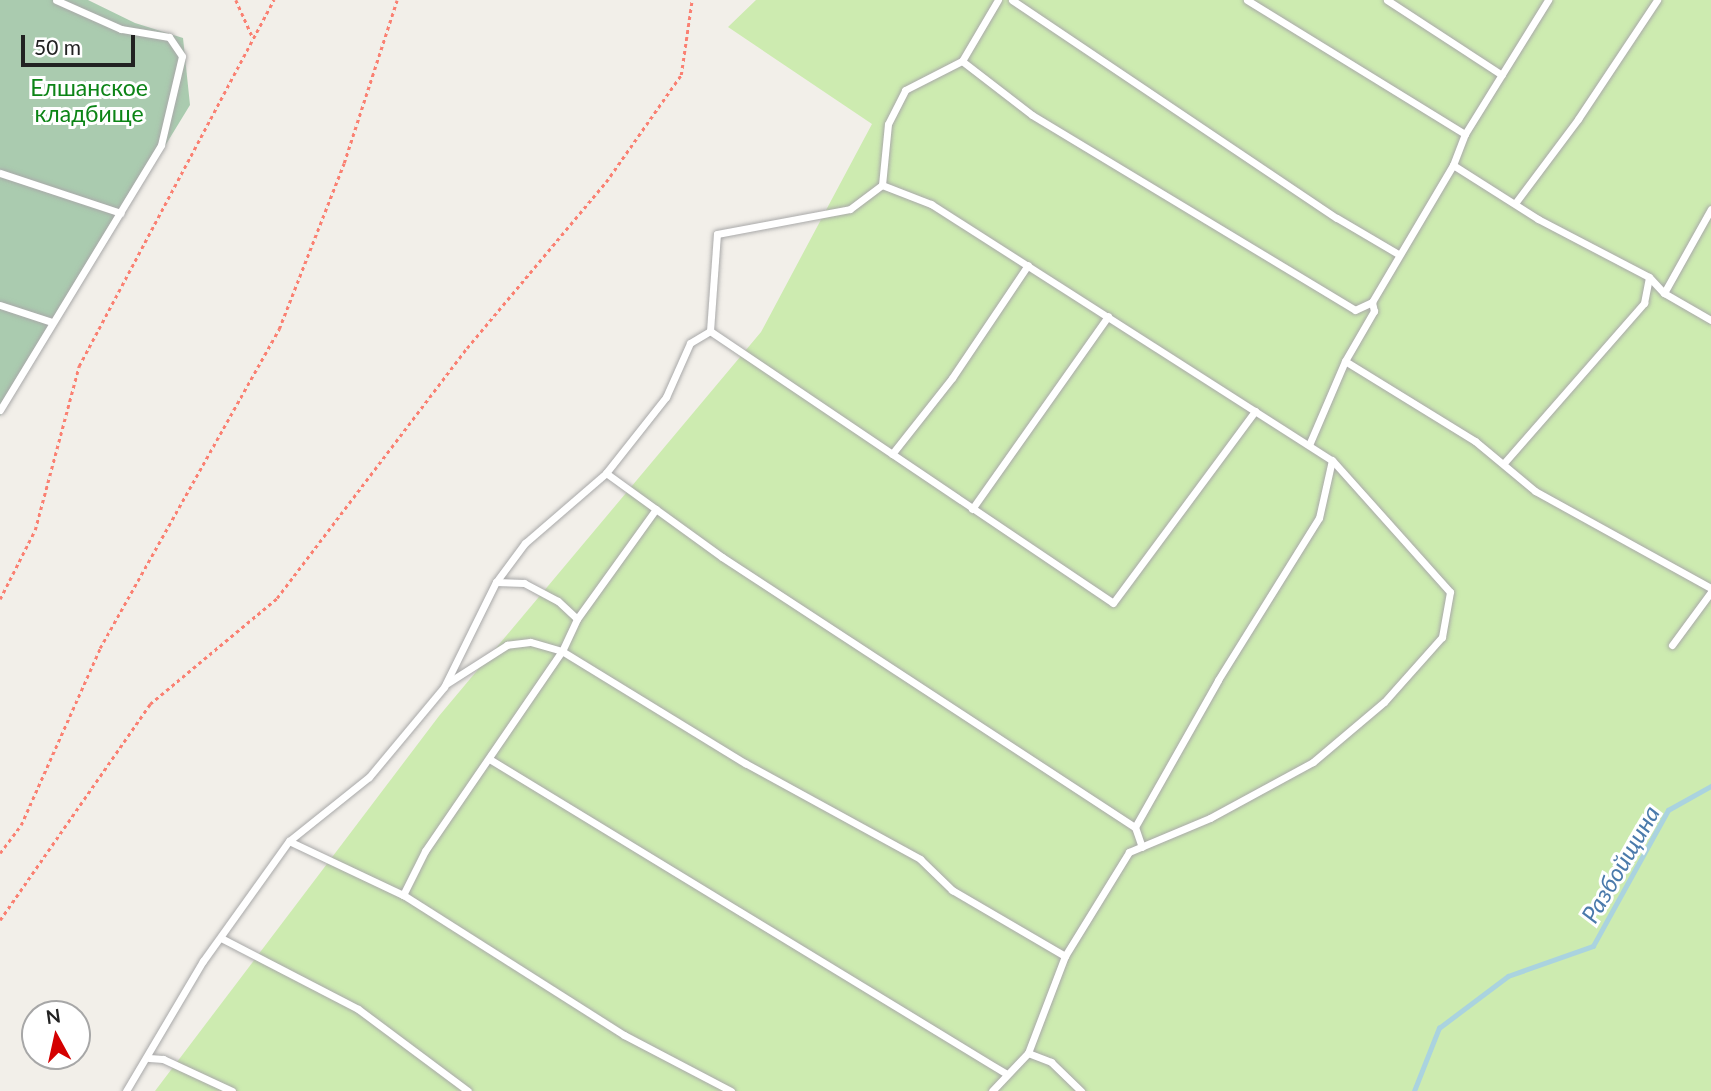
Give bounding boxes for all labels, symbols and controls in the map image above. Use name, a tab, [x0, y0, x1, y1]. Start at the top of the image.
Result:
scale bar	[24, 21, 138, 65]
text: 50 m	[34, 34, 81, 59]
park label: Елшанское кладбище	[30, 73, 148, 127]
water label: Разбойщина	[1575, 800, 1665, 928]
north arrow	[21, 1000, 91, 1070]
text: N	[44, 1003, 62, 1028]

